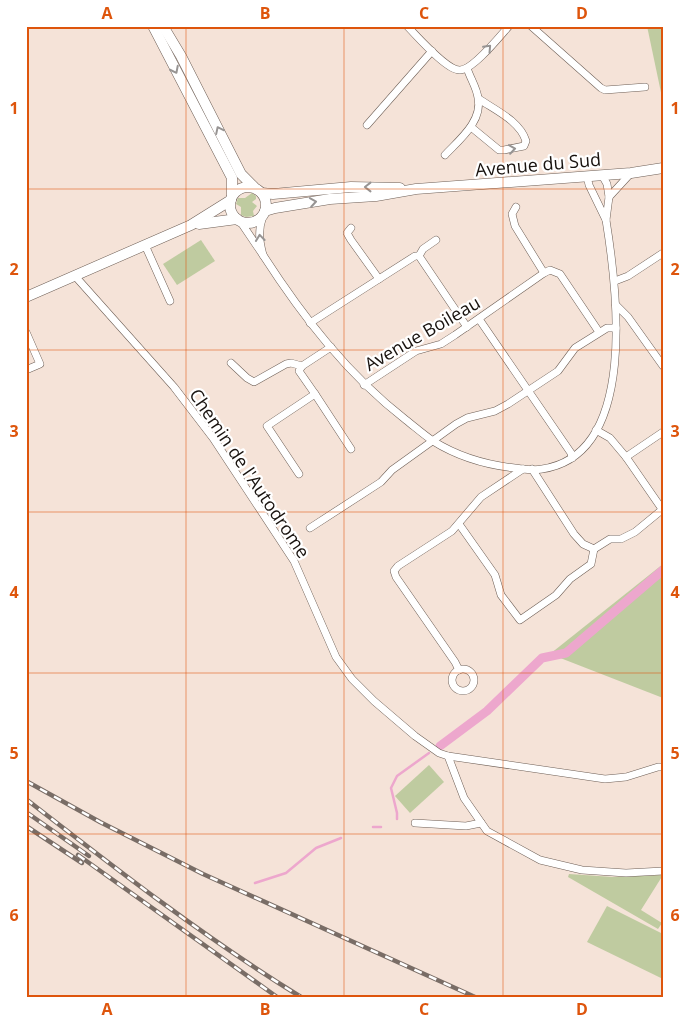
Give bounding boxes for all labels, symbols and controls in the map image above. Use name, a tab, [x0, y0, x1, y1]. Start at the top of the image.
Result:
text: A	[101, 2, 113, 24]
text: B	[260, 2, 270, 24]
text: C	[419, 2, 429, 24]
text: D	[576, 2, 588, 24]
one-way arrow	[482, 45, 491, 54]
one-way arrow	[169, 65, 179, 74]
text: 1	[9, 97, 19, 119]
text: 1	[670, 97, 680, 119]
one-way arrow	[215, 127, 225, 136]
one-way arrow	[508, 144, 516, 155]
street label: Avenue du Sud	[474, 147, 602, 181]
one-way arrow	[363, 182, 371, 192]
one-way arrow	[309, 197, 317, 208]
one-way arrow	[255, 234, 266, 242]
text: 2	[9, 258, 19, 280]
text: 2	[670, 258, 680, 280]
street label: Avenue Boileau	[360, 290, 484, 376]
street label: Chemin de l'Autodrome	[184, 384, 316, 562]
text: 3	[9, 420, 19, 442]
text: 3	[670, 420, 680, 442]
text: 4	[9, 581, 19, 603]
text: 4	[670, 581, 680, 603]
text: 5	[9, 742, 19, 764]
text: 5	[670, 742, 680, 764]
text: 6	[9, 904, 19, 926]
text: 6	[670, 904, 680, 926]
text: A	[101, 998, 113, 1020]
text: B	[260, 998, 270, 1020]
text: C	[419, 998, 429, 1020]
text: D	[576, 998, 588, 1020]

